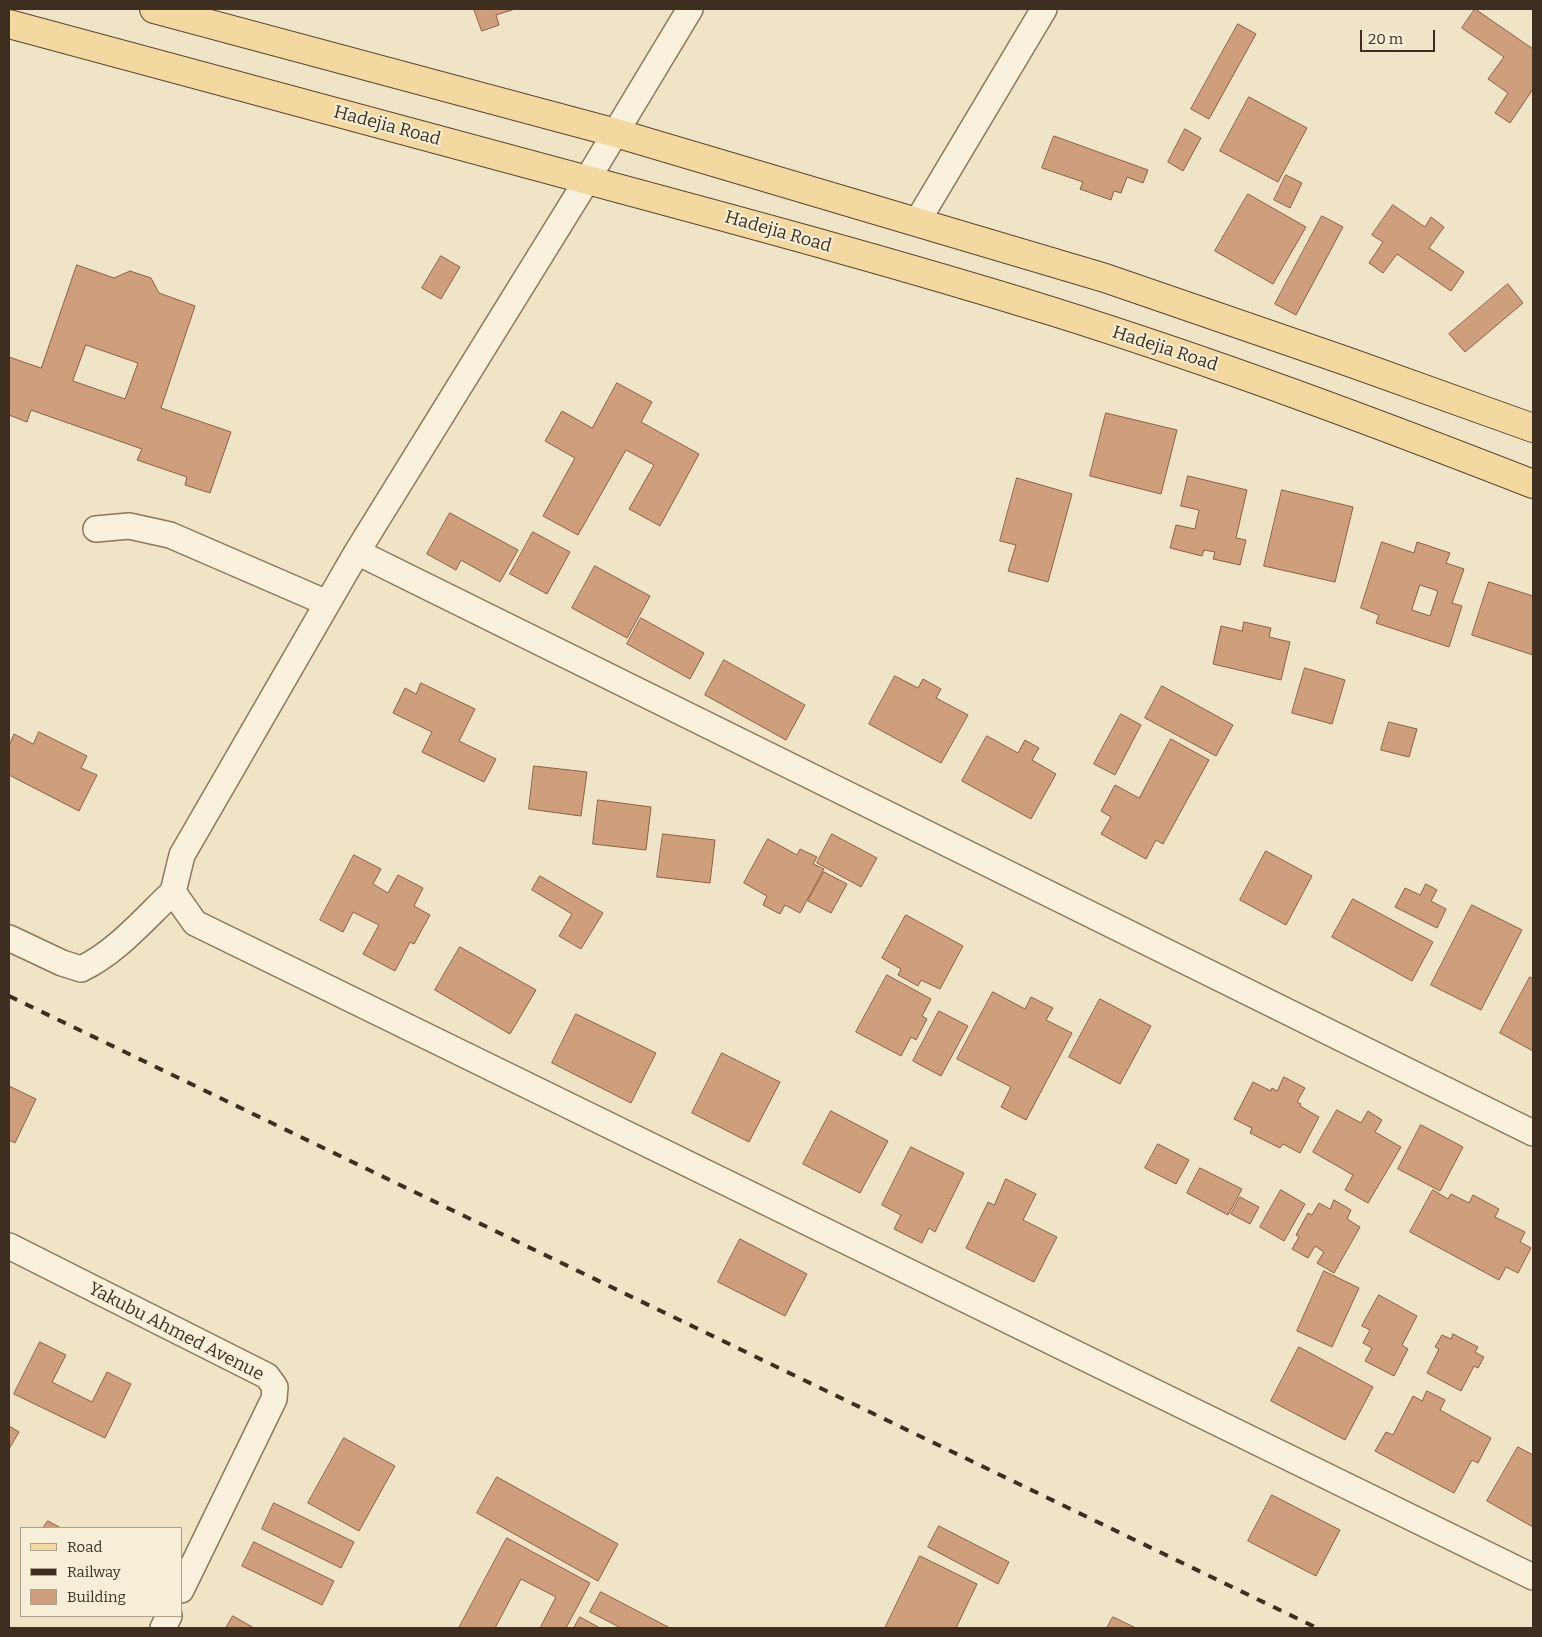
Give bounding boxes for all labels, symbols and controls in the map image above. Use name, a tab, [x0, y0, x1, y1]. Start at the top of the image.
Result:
scale bar	[1362, 20, 1437, 52]
text: 20 m	[1368, 30, 1403, 48]
street label: Hadejia Road	[331, 101, 443, 151]
street label: Hadejia Road	[722, 206, 834, 258]
street label: Hadejia Road	[1109, 322, 1221, 376]
street label: Yakubu Ahmed Avenue	[85, 1278, 267, 1386]
legend	[20, 1527, 182, 1617]
text: Road	[67, 1538, 102, 1556]
text: Railway	[67, 1563, 121, 1581]
text: Building	[67, 1588, 126, 1606]

